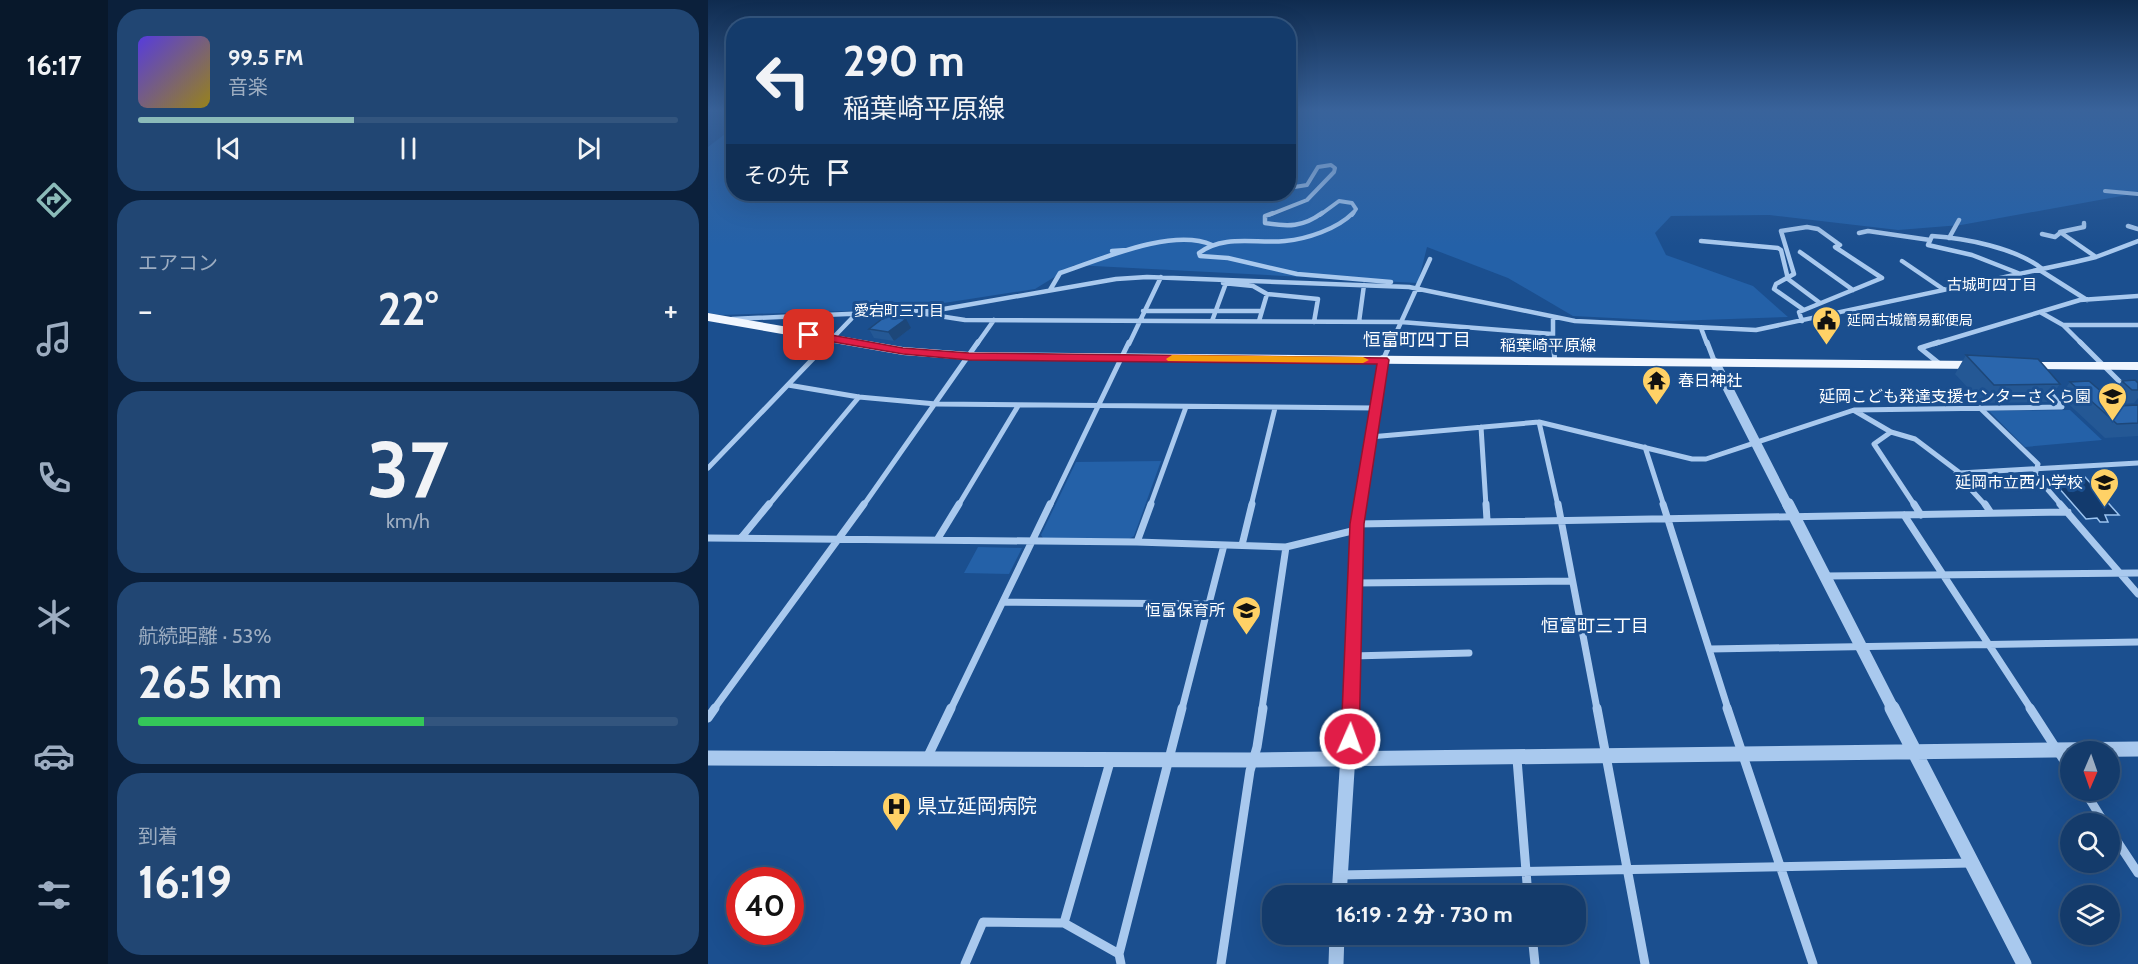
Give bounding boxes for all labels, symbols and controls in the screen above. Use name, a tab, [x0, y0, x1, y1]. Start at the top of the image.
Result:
text: 290 m	[843, 35, 964, 87]
icon: left	[744, 42, 822, 120]
text: 99.5 FM	[228, 44, 304, 71]
text: 16:17	[27, 49, 81, 82]
text: 音楽	[228, 75, 268, 99]
text: 稲葉崎平原線	[843, 92, 1005, 125]
icon: previous	[212, 132, 245, 165]
icon: pause	[392, 132, 425, 165]
icon: next	[572, 132, 605, 165]
icon: arrive	[822, 156, 855, 189]
text: その先	[744, 162, 810, 189]
icon: directions	[33, 179, 75, 221]
text: エアコン	[138, 251, 218, 275]
district label: 古城町四丁目	[1947, 276, 2037, 294]
text: 22°	[378, 282, 438, 336]
text: −	[138, 290, 153, 330]
text: +	[663, 290, 678, 330]
district label: 愛宕町三丁目	[854, 302, 944, 320]
public building icon: 延岡古城簡易郵便局	[1810, 304, 1842, 346]
pin	[783, 309, 834, 360]
place label: 延岡古城簡易郵便局	[1847, 311, 1973, 329]
icon: music	[33, 318, 75, 360]
icon: arrive	[792, 318, 825, 351]
district label: 恒富町四丁目	[1363, 329, 1471, 351]
street label: 稲葉崎平原線	[1500, 336, 1596, 355]
temple icon: 春日神社	[1641, 364, 1673, 406]
place label: 春日神社	[1678, 371, 1742, 390]
school or university icon: 延岡こども発達支援センターさくら園	[2096, 380, 2128, 422]
place label: 延岡こども発達支援センターさくら園	[1819, 387, 2091, 406]
text: 37	[367, 422, 449, 517]
icon: phone	[33, 457, 75, 499]
school or university icon: 延岡市立西小学校	[2088, 466, 2120, 508]
place label: 延岡市立西小学校	[1955, 473, 2083, 492]
text: km/h	[386, 509, 430, 533]
school or university icon: 恒富保育所	[1230, 594, 1262, 636]
icon: climate	[33, 596, 75, 638]
place label: 恒富保育所	[1145, 601, 1225, 620]
district label: 恒富町三丁目	[1541, 615, 1649, 637]
text: 航続距離 · 53%	[138, 624, 271, 648]
text: 265 km	[138, 655, 282, 709]
position arrow	[1318, 707, 1382, 771]
icon: car	[33, 735, 75, 777]
north arrow	[2060, 741, 2120, 801]
map controls	[2060, 741, 2120, 945]
hospital icon: 県立延岡病院	[880, 790, 912, 832]
place label: 県立延岡病院	[917, 794, 1037, 818]
button: search	[2060, 813, 2120, 873]
text: 到着	[138, 824, 178, 848]
text: 16:19	[138, 855, 232, 909]
speed limit sign: 40	[726, 867, 804, 945]
icon: filters	[33, 874, 75, 916]
button: layers	[2060, 885, 2120, 945]
text: 16:19 · 2 分 · 730 m	[1335, 901, 1513, 928]

